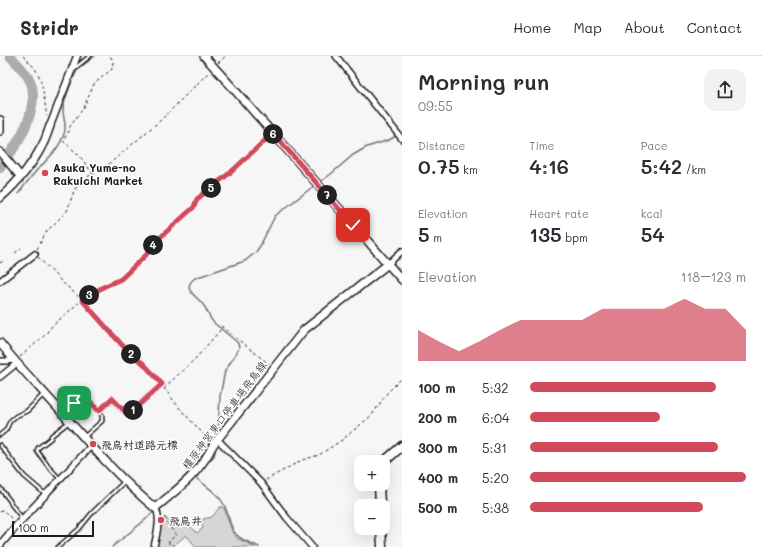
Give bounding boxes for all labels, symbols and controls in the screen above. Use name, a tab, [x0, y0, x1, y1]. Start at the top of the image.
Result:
text: Stridr	[20, 15, 79, 40]
text: Home	[513, 18, 551, 37]
text: Map	[573, 18, 602, 37]
text: About	[624, 18, 665, 37]
text: Contact	[687, 18, 742, 37]
text: Morning run	[418, 67, 549, 96]
button: share	[704, 69, 746, 111]
text: 09:55	[418, 97, 453, 114]
pin: 6	[263, 124, 283, 144]
text: 6	[270, 126, 276, 141]
text: Distance	[418, 138, 465, 153]
text: Time	[529, 138, 554, 153]
text: Pace	[641, 138, 668, 153]
text: 0.75	[418, 153, 460, 179]
text: 4:16	[529, 153, 569, 179]
text: 5:42	[641, 153, 682, 179]
place label: Asuka Yume-no Rakuichi Market	[53, 160, 143, 188]
text: km	[460, 162, 478, 177]
text: /km	[682, 162, 706, 177]
marker: Asuka Yume-no Rakuichi Market	[40, 168, 50, 178]
pin: 5	[201, 178, 221, 198]
text: 5	[208, 180, 214, 195]
pin: 7	[317, 185, 337, 205]
text: 7	[324, 187, 330, 202]
text: Elevation	[418, 206, 467, 221]
text: Heart rate	[529, 206, 589, 221]
text: kcal	[641, 206, 663, 221]
pin	[336, 208, 370, 242]
icon: check	[342, 214, 364, 236]
text: 5	[418, 221, 430, 247]
text: 135	[529, 221, 562, 247]
text: 54	[641, 221, 665, 247]
text: m	[430, 230, 442, 245]
text: bpm	[562, 230, 588, 245]
pin: 4	[143, 235, 163, 255]
text: 4	[150, 237, 156, 252]
text: Elevation	[418, 268, 476, 285]
text: 118–123 m	[681, 268, 746, 285]
pin: 3	[79, 285, 99, 305]
text: 3	[86, 287, 92, 302]
pin: 2	[121, 344, 141, 364]
text: 2	[128, 346, 134, 361]
street label: 橿原神宮東口停車場飛鳥線	[178, 358, 270, 472]
text: 100 m	[418, 379, 455, 396]
text: 5:32	[482, 379, 508, 396]
pin	[57, 386, 91, 420]
icon: arrive	[63, 392, 85, 414]
pin: 1	[123, 400, 143, 420]
text: 1	[131, 402, 135, 417]
text: 200 m	[418, 409, 457, 426]
text: 6:04	[482, 409, 510, 426]
place label: 飛鳥村道路元標	[101, 437, 178, 452]
marker: 飛鳥村道路元標	[88, 439, 98, 449]
text: 300 m	[418, 439, 458, 456]
text: 5:31	[482, 439, 507, 456]
map controls	[354, 455, 390, 535]
button: +	[354, 455, 390, 491]
text: 400 m	[418, 469, 458, 486]
text: 5:20	[482, 469, 509, 486]
button: −	[354, 499, 390, 535]
text: 500 m	[418, 499, 457, 516]
text: 5:38	[482, 499, 509, 516]
place label: 飛鳥井	[169, 513, 202, 528]
marker: 飛鳥井	[156, 515, 166, 525]
scale bar	[12, 519, 94, 538]
text: 100 m	[18, 520, 49, 535]

